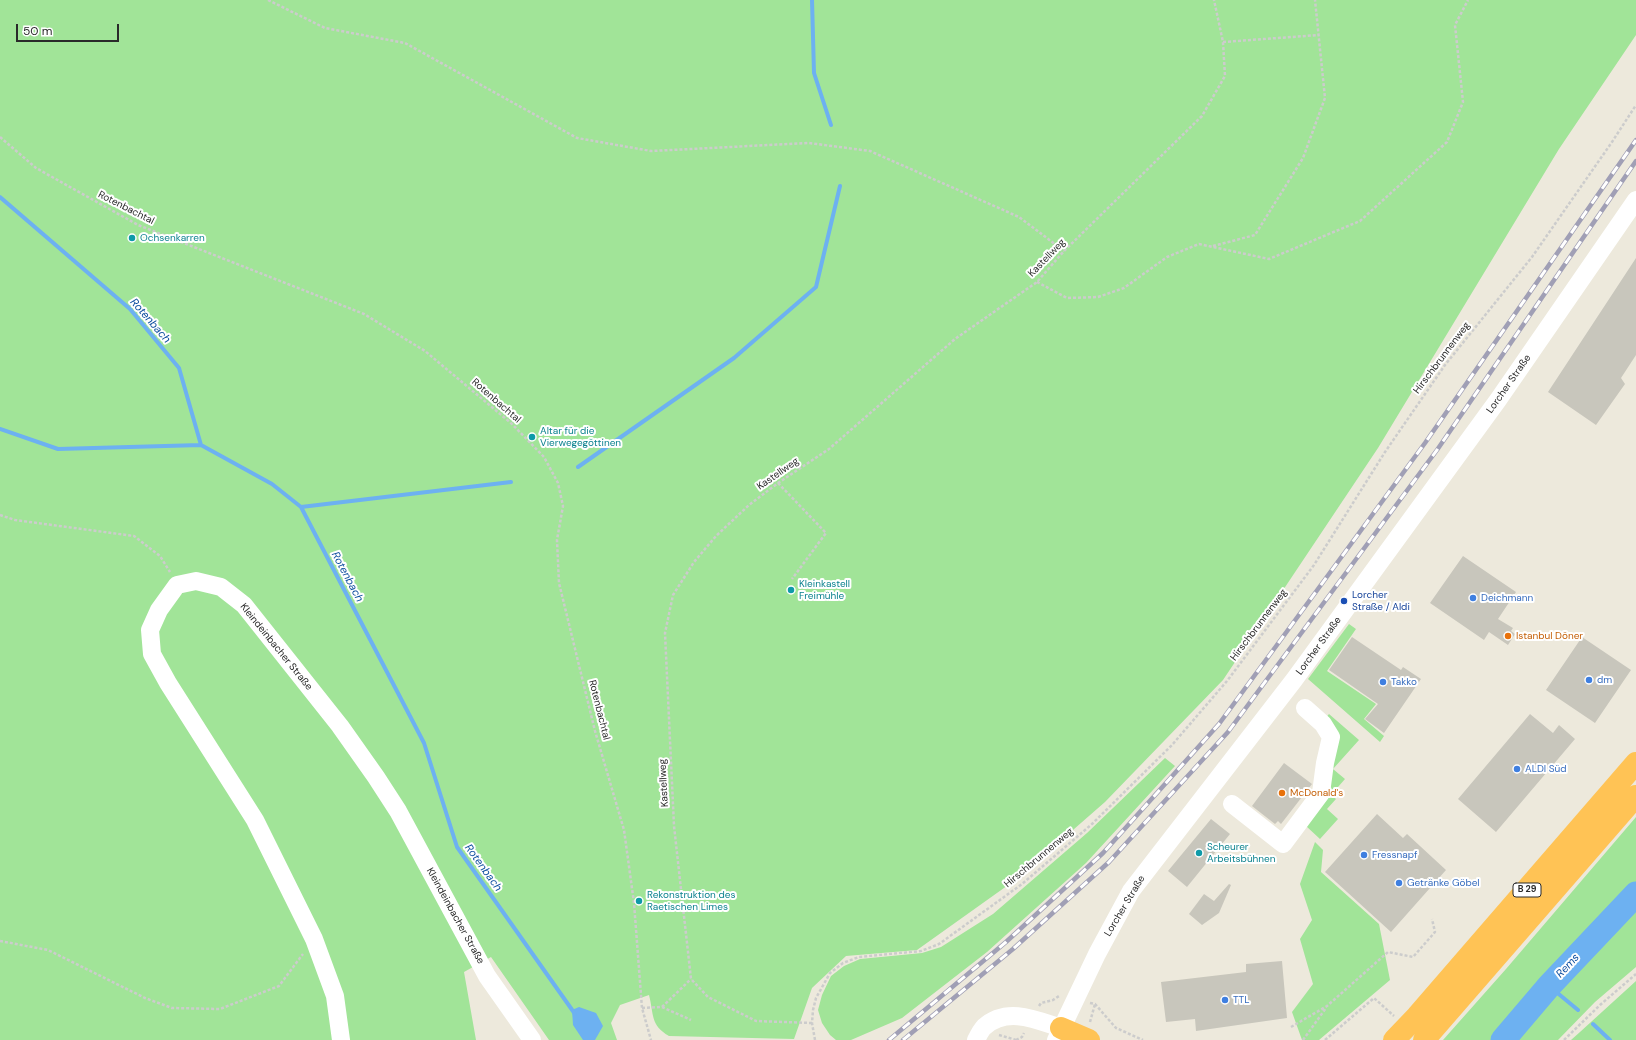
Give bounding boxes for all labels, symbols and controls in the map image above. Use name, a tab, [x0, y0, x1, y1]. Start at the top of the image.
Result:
scale bar	[18, 16, 121, 42]
text: 50 m	[23, 23, 52, 39]
street label: Rotenbachtal	[96, 189, 156, 227]
place label: Ochsenkarren	[140, 232, 205, 244]
marker: Ochsenkarren	[127, 233, 137, 243]
street label: Kastellweg	[1026, 236, 1068, 280]
water label: Rotenbach	[127, 296, 173, 346]
street label: Hirschbrunnenweg	[1411, 320, 1473, 396]
street label: Lorcher Straße	[1484, 352, 1534, 416]
street label: Rotenbachtal	[469, 376, 523, 426]
place label: Altar für die Vierwegegöttinen	[540, 425, 621, 448]
marker: Altar für die Vierwegegöttinen	[527, 432, 537, 442]
street label: Kastellweg	[755, 455, 801, 493]
water label: Rotenbach	[328, 550, 366, 604]
place label: Kleinkastell Freimühle	[799, 578, 850, 602]
marker: Kleinkastell Freimühle	[786, 585, 796, 595]
street label: Hirschbrunnenweg	[1228, 587, 1290, 663]
place label: Lorcher Straße / Aldi	[1352, 589, 1410, 612]
place label: Deichmann	[1481, 592, 1533, 604]
marker: Deichmann	[1468, 593, 1478, 603]
marker: Lorcher Straße / Aldi	[1339, 596, 1349, 606]
street label: Kleindeinbacher Straße	[237, 601, 315, 693]
street label: Lorcher Straße	[1294, 615, 1344, 677]
place label: Istanbul Döner	[1516, 630, 1583, 642]
marker: Istanbul Döner	[1503, 631, 1513, 641]
place label: dm	[1597, 674, 1612, 686]
marker: dm	[1584, 675, 1594, 685]
place label: Takko	[1391, 676, 1417, 688]
marker: Takko	[1378, 677, 1388, 687]
street label: Rotenbachtal	[586, 679, 612, 741]
street label: Kastellweg	[657, 758, 671, 808]
place label: ALDI Süd	[1525, 763, 1567, 775]
marker: ALDI Süd	[1512, 764, 1522, 774]
place label: McDonald's	[1290, 787, 1343, 799]
marker: McDonald's	[1277, 788, 1287, 798]
street label: Hirschbrunnenweg	[1002, 826, 1076, 890]
place label: Scheurer Arbeitsbühnen	[1207, 841, 1276, 864]
water label: Rotenbach	[461, 842, 505, 894]
marker: Scheurer Arbeitsbühnen	[1194, 848, 1204, 858]
place label: Fressnapf	[1372, 849, 1417, 861]
marker: Fressnapf	[1359, 850, 1369, 860]
street label: Kleindeinbacher Straße	[424, 866, 486, 966]
street label: Lorcher Straße	[1102, 873, 1148, 939]
place label: Getränke Göbel	[1407, 877, 1480, 889]
marker: Getränke Göbel	[1394, 878, 1404, 888]
road number: B 29	[1513, 883, 1541, 897]
place label: Rekonstruktion des Raetischen Limes	[647, 889, 735, 912]
marker: Rekonstruktion des Raetischen Limes	[634, 896, 644, 906]
water label: Rems	[1554, 951, 1582, 981]
place label: TTL	[1233, 994, 1249, 1006]
marker: TTL	[1220, 995, 1230, 1005]

